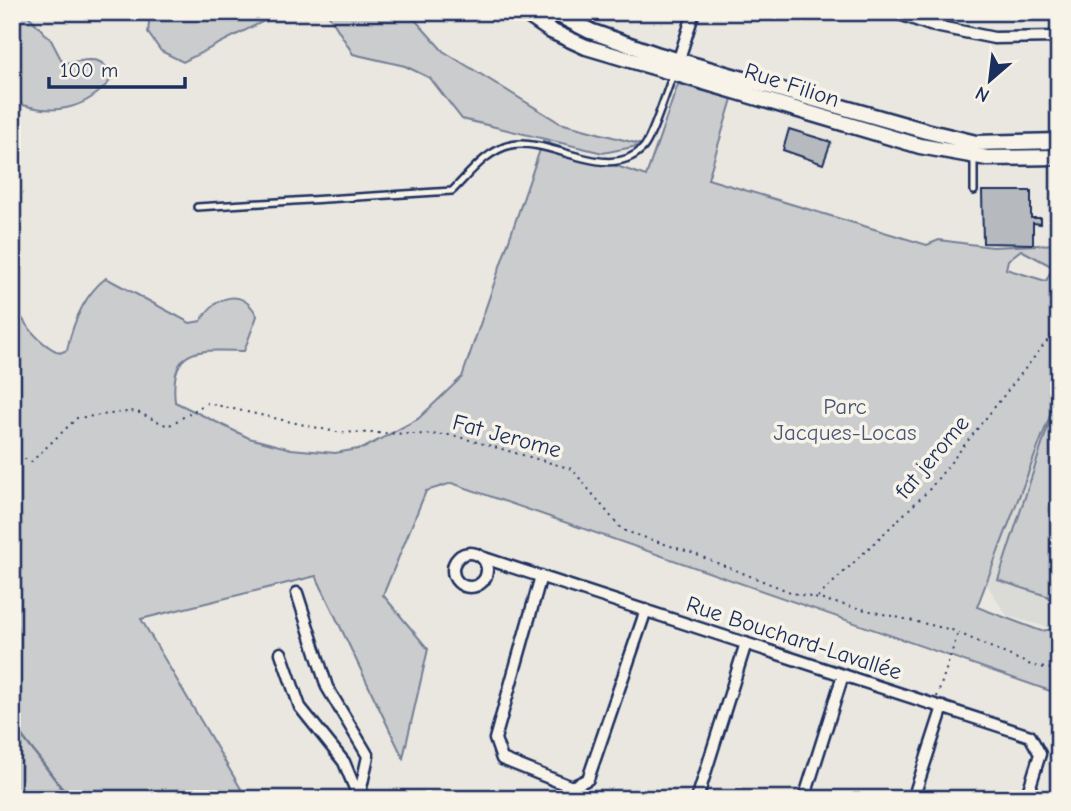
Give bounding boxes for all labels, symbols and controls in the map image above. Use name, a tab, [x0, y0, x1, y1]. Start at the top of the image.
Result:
scale bar	[49, 46, 186, 90]
north arrow	[956, 46, 1026, 116]
street label: Rue Filion	[741, 57, 843, 113]
text: 100 m	[60, 58, 118, 82]
text: N	[972, 82, 993, 107]
park label: Parc Jacques-Locas	[773, 393, 917, 446]
street label: Fat Jerome	[450, 409, 564, 463]
street label: fat jerome	[889, 410, 975, 505]
street label: Rue Bouchard-Lavallée	[683, 590, 905, 686]

